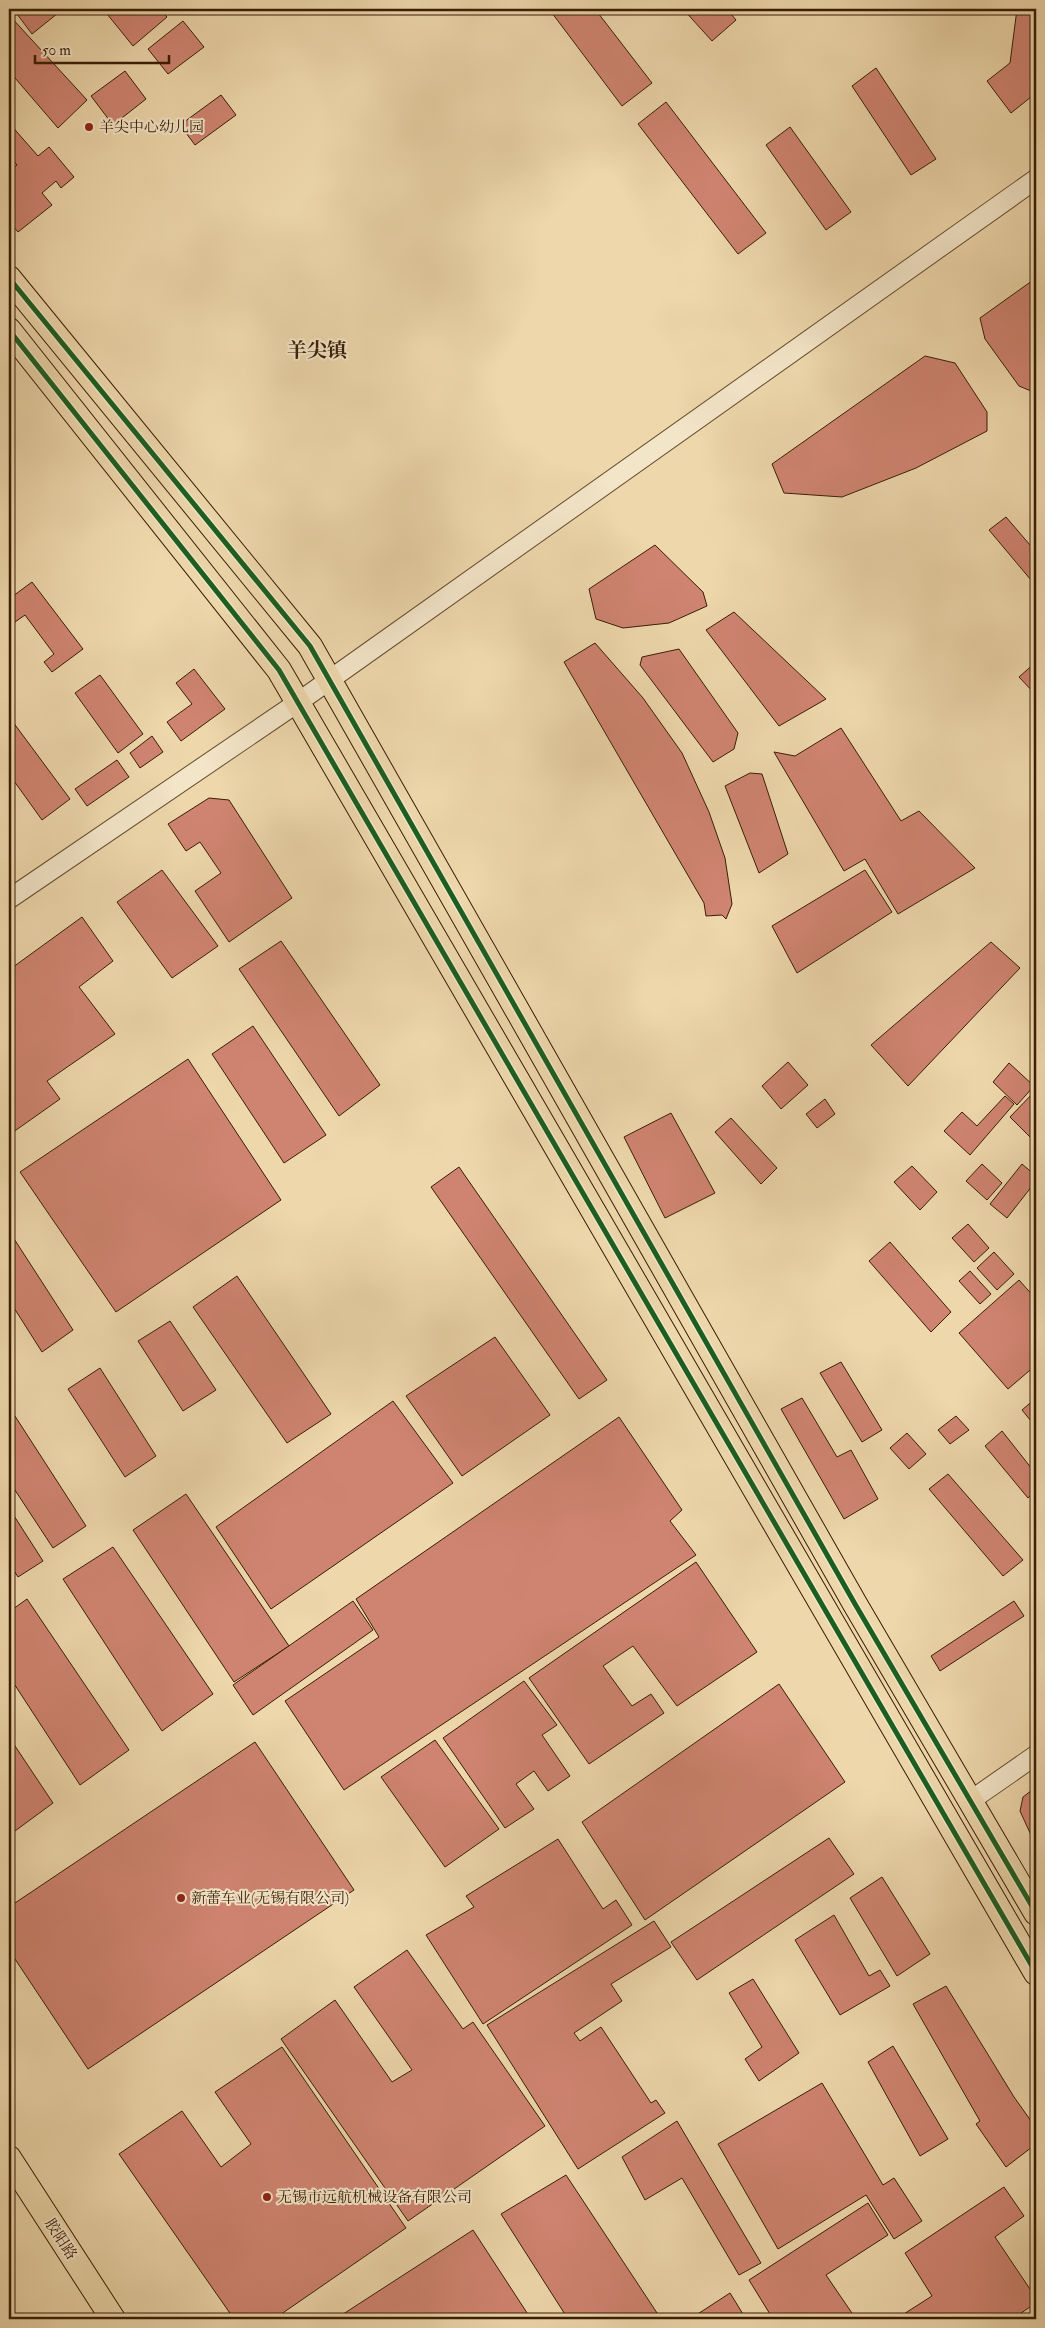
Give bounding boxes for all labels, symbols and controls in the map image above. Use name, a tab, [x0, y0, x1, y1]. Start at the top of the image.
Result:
scale bar	[35, 32, 169, 64]
text: 50 m	[42, 41, 71, 60]
place label: 羊尖中心幼儿园	[99, 118, 204, 137]
marker: 羊尖中心幼儿园	[83, 121, 95, 133]
district label: 羊尖镇	[287, 338, 347, 363]
place label: 新蕾车业(无锡有限公司)	[191, 1889, 349, 1908]
marker: 新蕾车业(无锡有限公司)	[175, 1892, 187, 1904]
place label: 无锡市远航机械设备有限公司	[277, 2188, 472, 2207]
marker: 无锡市远航机械设备有限公司	[261, 2191, 273, 2203]
street label: 胶阳路	[40, 2215, 81, 2263]

